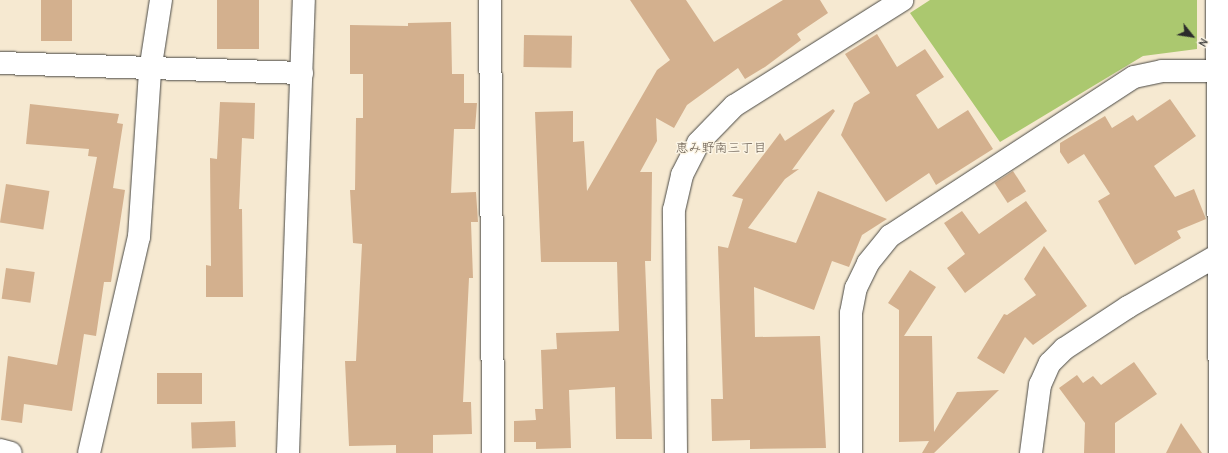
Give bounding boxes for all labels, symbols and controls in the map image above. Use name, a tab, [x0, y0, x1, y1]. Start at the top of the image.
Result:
north arrow	[1172, 16, 1212, 56]
text: N	[1195, 36, 1210, 49]
district label: 恵み野南三丁目	[676, 140, 766, 156]

